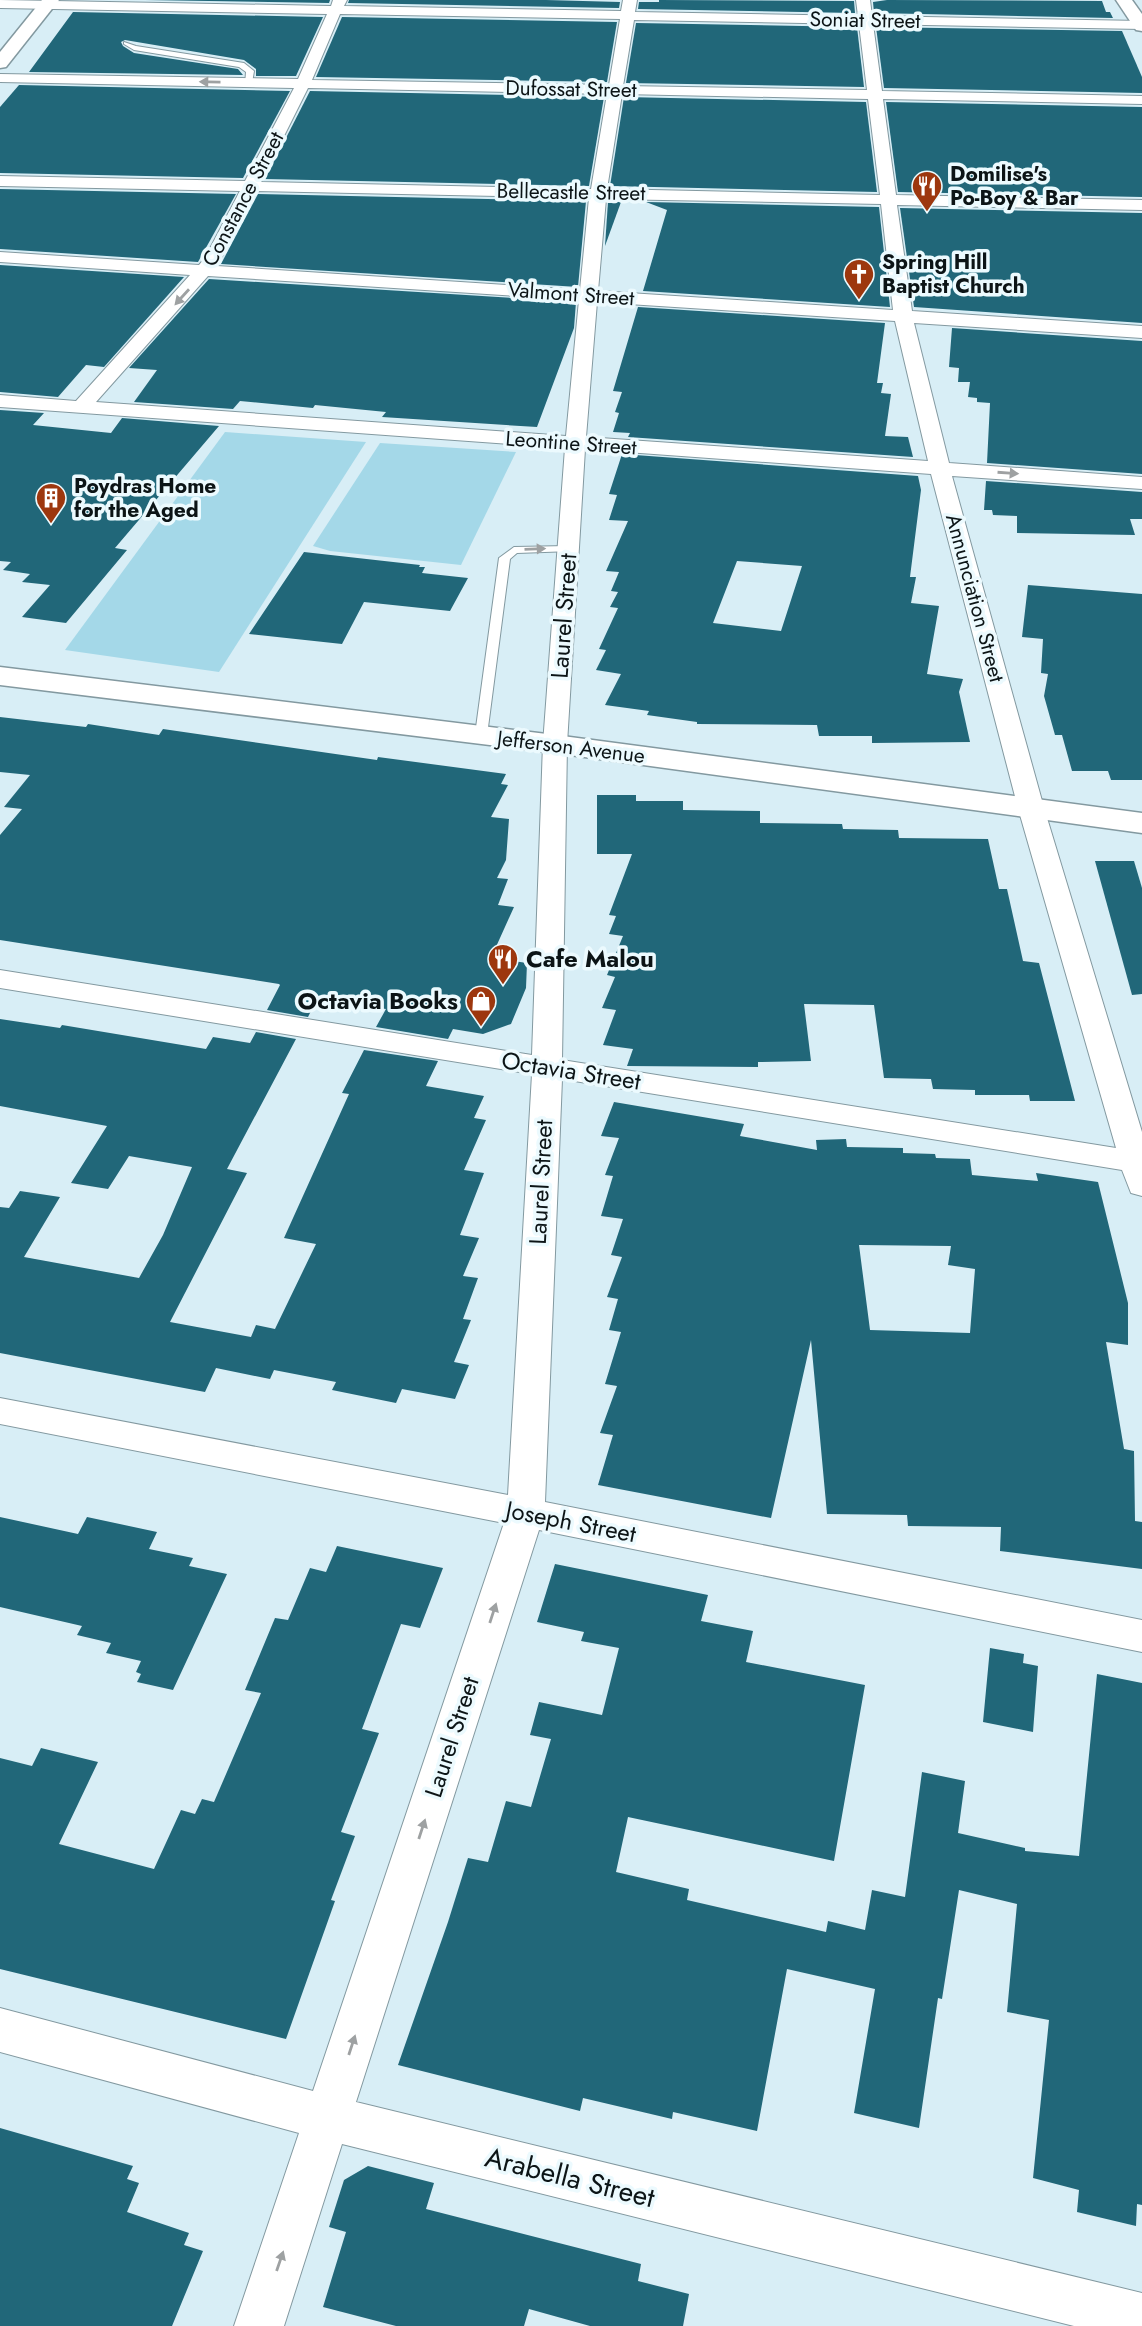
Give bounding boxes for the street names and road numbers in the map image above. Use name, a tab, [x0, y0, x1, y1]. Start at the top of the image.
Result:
street label: Soniat Street	[809, 4, 921, 36]
street label: Dufossat Street	[505, 73, 637, 105]
street label: Constance Street	[195, 126, 291, 272]
street label: Bellecastle Street	[496, 176, 646, 208]
street label: Valmont Street	[507, 275, 635, 313]
street label: Leontine Street	[504, 423, 638, 463]
street label: Annunciation Street	[938, 511, 1012, 685]
street label: Laurel Street	[542, 552, 585, 680]
street label: Jefferson Avenue	[492, 723, 647, 771]
street label: Octavia Street	[499, 1042, 643, 1099]
street label: Laurel Street	[520, 1118, 561, 1245]
street label: Joseph Street	[500, 1491, 639, 1551]
street label: Laurel Street	[416, 1672, 488, 1802]
street label: Arabella Street	[481, 2137, 659, 2218]

